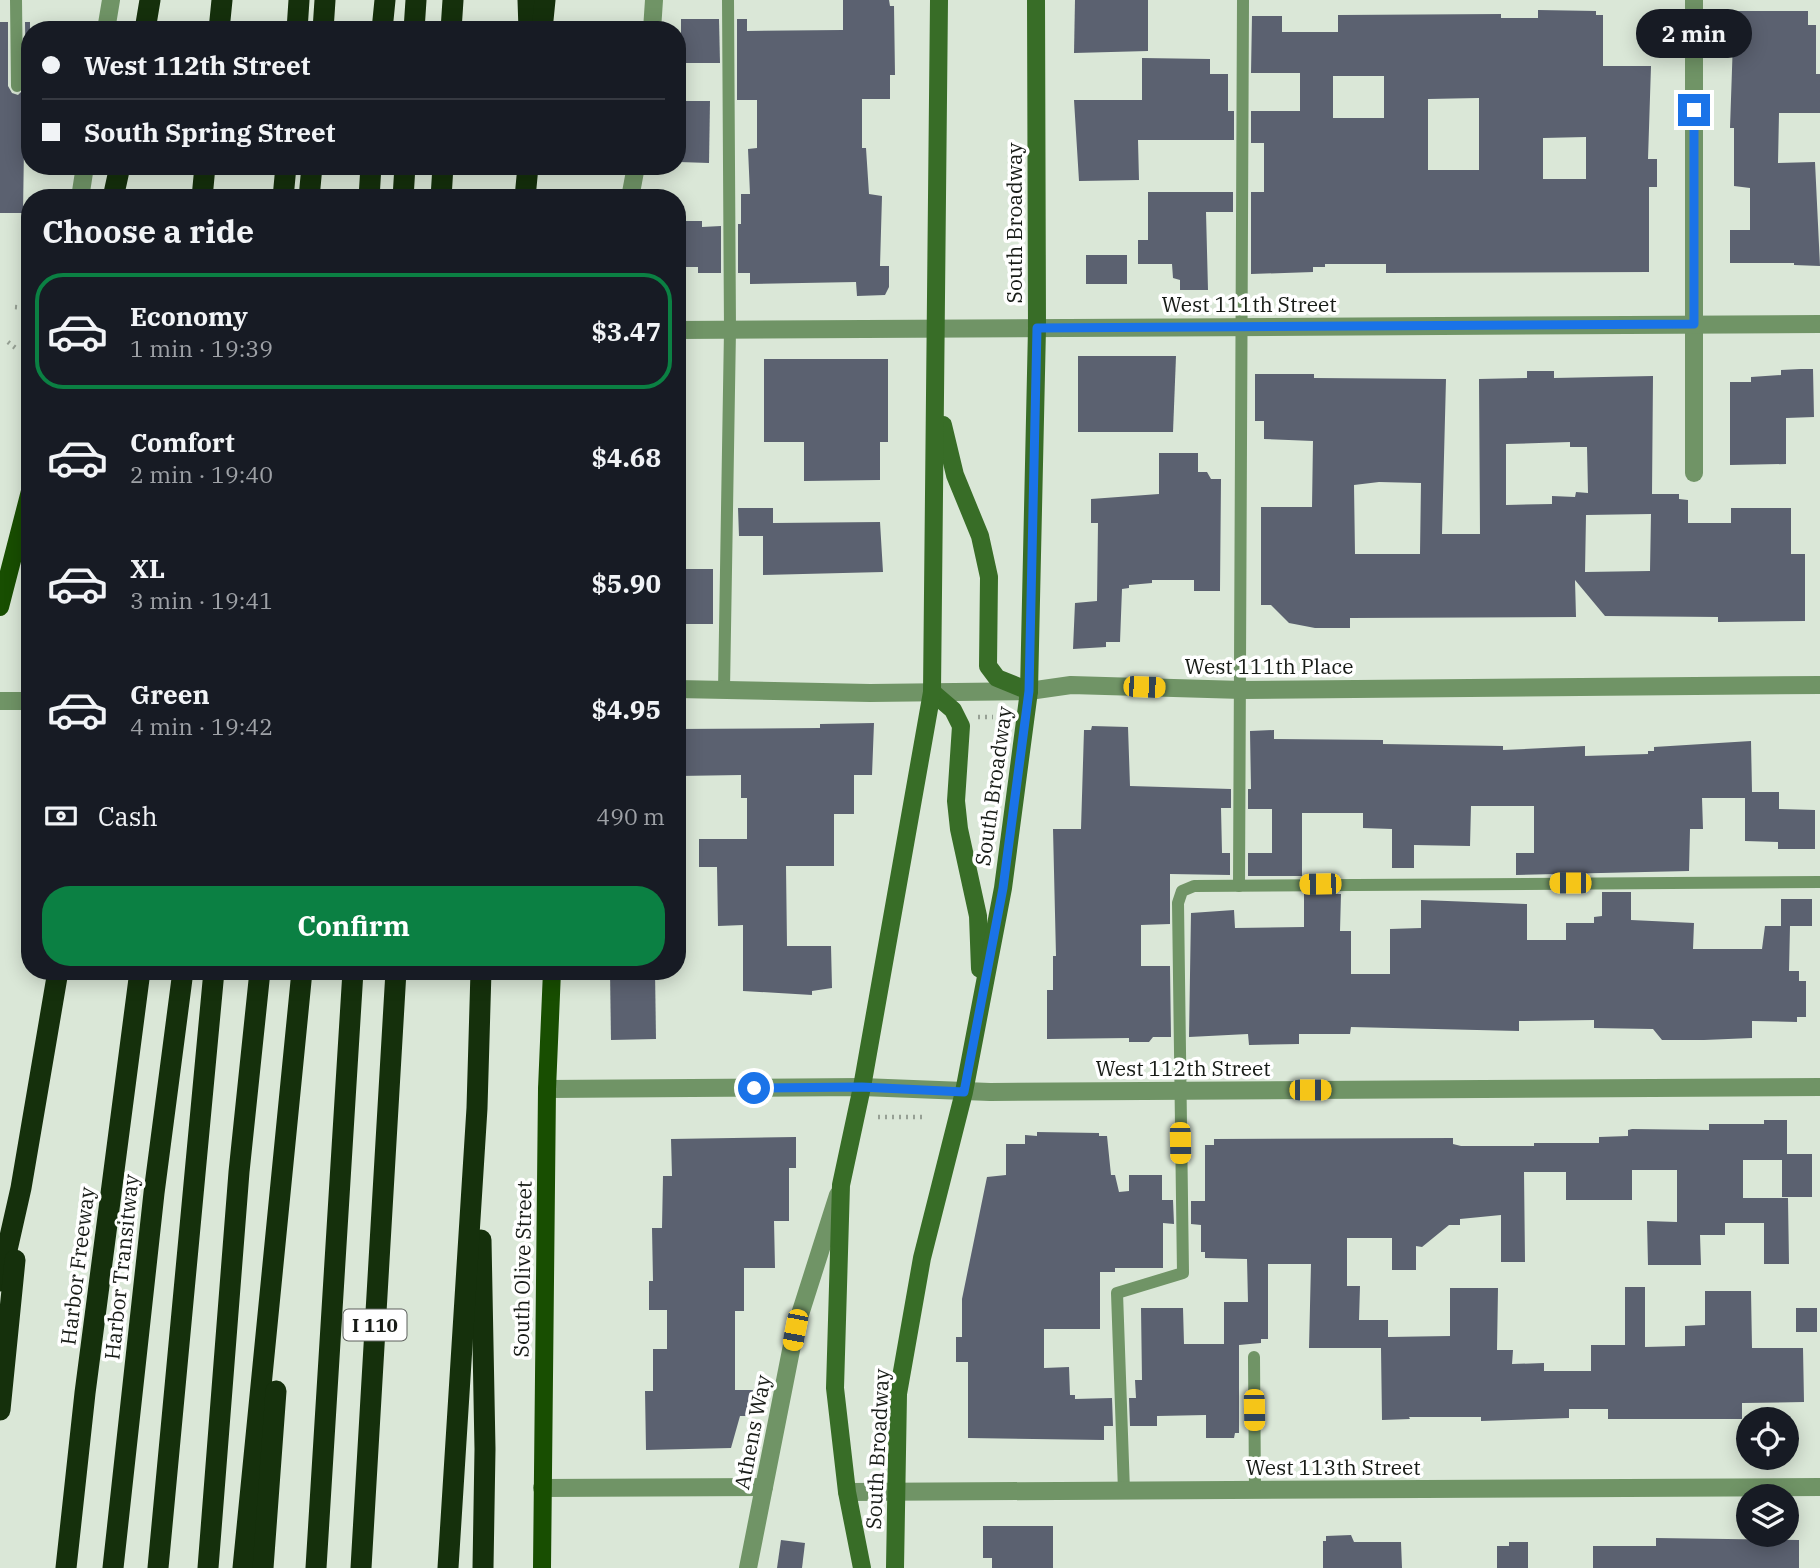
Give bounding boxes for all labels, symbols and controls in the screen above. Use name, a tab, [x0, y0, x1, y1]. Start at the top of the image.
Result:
callout: 2 min	[1636, 8, 1752, 57]
text: 2 min	[1662, 18, 1726, 48]
text: West 112th Street	[84, 48, 310, 82]
route end	[1678, 94, 1710, 126]
text: South Spring Street	[84, 115, 336, 149]
street label: South Broadway	[1000, 142, 1028, 303]
text: Choose a ride	[42, 210, 254, 252]
street label: West 111th Street	[1161, 290, 1337, 318]
text: Economy	[130, 299, 248, 333]
icon: car	[46, 300, 109, 363]
text: $3.47	[591, 314, 661, 348]
text: 1 min · 19:39	[130, 333, 273, 363]
text: Comfort	[130, 425, 235, 459]
icon: car	[46, 426, 109, 489]
text: $4.68	[591, 440, 661, 474]
text: 2 min · 19:40	[130, 459, 273, 489]
text: XL	[130, 551, 165, 585]
icon: car	[46, 552, 109, 615]
text: $5.90	[591, 566, 661, 600]
text: 3 min · 19:41	[130, 585, 273, 615]
street label: West 111th Place	[1185, 652, 1354, 680]
car	[1123, 676, 1166, 698]
text: Green	[130, 677, 210, 711]
icon: car	[46, 678, 109, 741]
text: $4.95	[591, 692, 661, 726]
street label: South Broadway	[968, 704, 1018, 868]
text: 4 min · 19:42	[130, 711, 273, 741]
icon: cash	[42, 797, 80, 835]
text: Cash	[98, 799, 158, 833]
text: 490 m	[596, 801, 665, 831]
car	[1299, 873, 1342, 895]
car	[1550, 873, 1592, 894]
button: Confirm	[42, 886, 665, 966]
street label: West 112th Street	[1095, 1054, 1271, 1082]
route start	[738, 1072, 770, 1104]
car	[1290, 1080, 1332, 1101]
car	[1170, 1122, 1191, 1164]
street label: Harbor Transitway	[97, 1172, 145, 1361]
street label: South Olive Street	[506, 1180, 538, 1358]
street label: Harbor Freeway	[53, 1185, 101, 1347]
car	[781, 1307, 810, 1353]
road number: I 110	[344, 1310, 406, 1340]
street label: South Broadway	[859, 1367, 895, 1530]
street label: Athens Way	[727, 1372, 777, 1492]
car	[1244, 1389, 1265, 1431]
map controls	[1736, 1407, 1799, 1547]
button: locate	[1736, 1407, 1799, 1470]
street label: West 113th Street	[1245, 1453, 1421, 1481]
button: layers	[1736, 1484, 1799, 1547]

